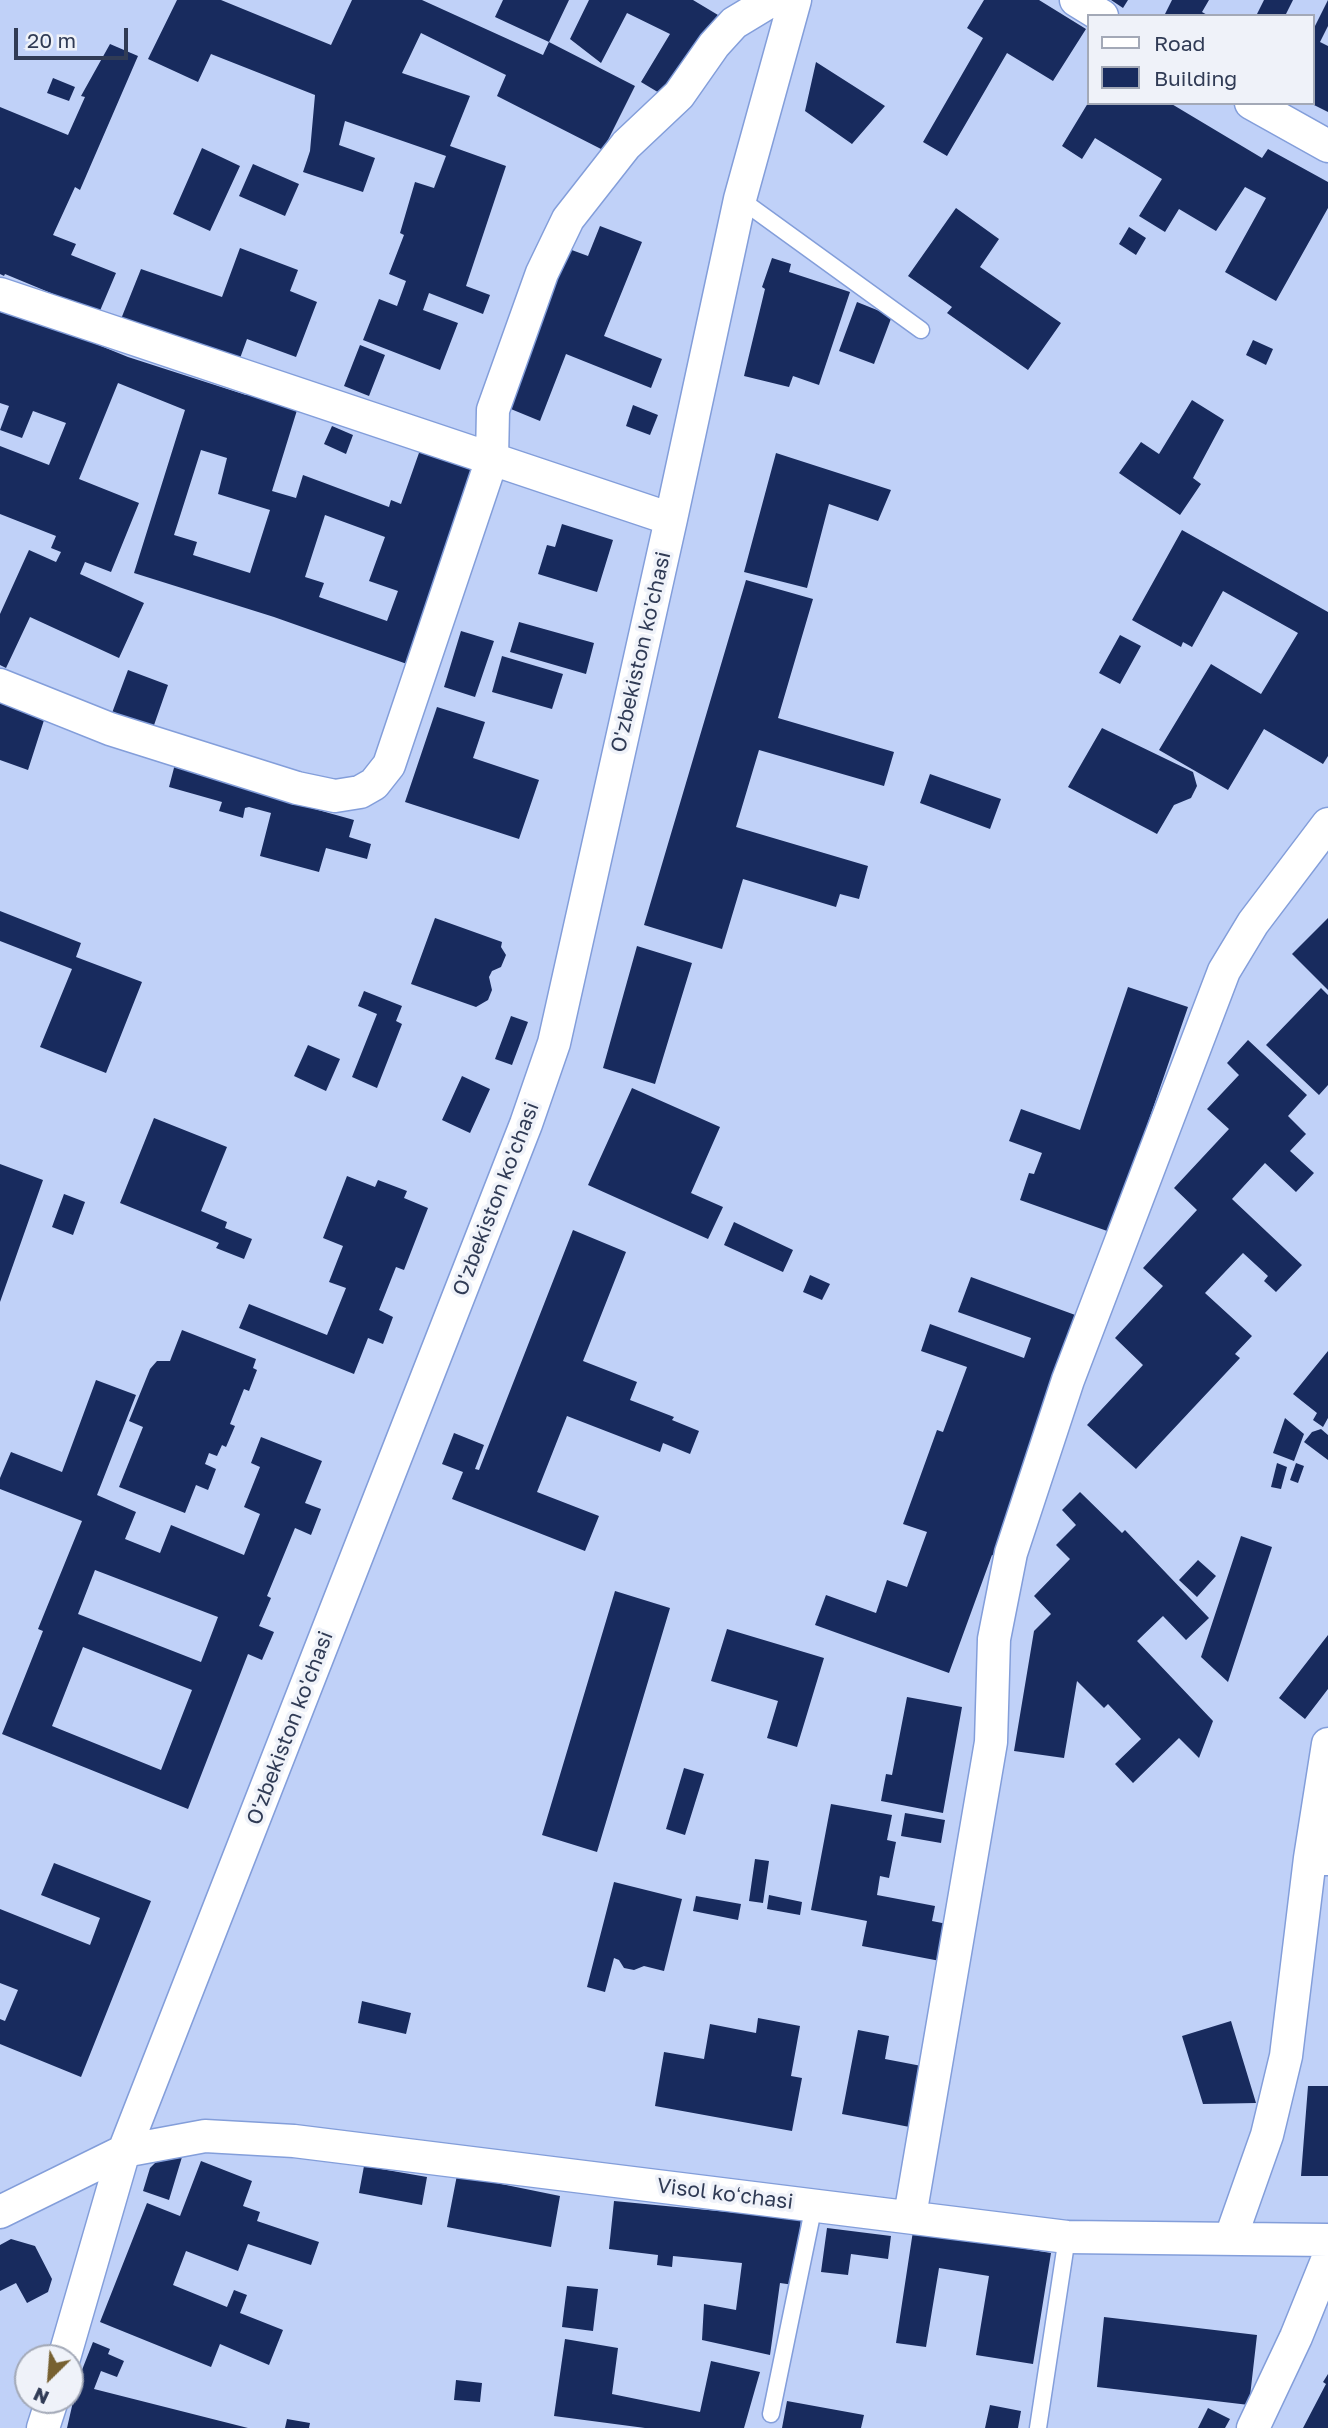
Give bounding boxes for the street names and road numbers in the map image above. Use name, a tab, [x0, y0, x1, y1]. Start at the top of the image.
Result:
street label: O'zbekiston ko'chasi	[606, 549, 676, 755]
street label: O'zbekiston ko'chasi	[447, 1099, 545, 1299]
street label: O'zbekiston ko'chasi	[241, 1628, 339, 1828]
street label: Visol koʻchasi	[655, 2173, 795, 2215]

